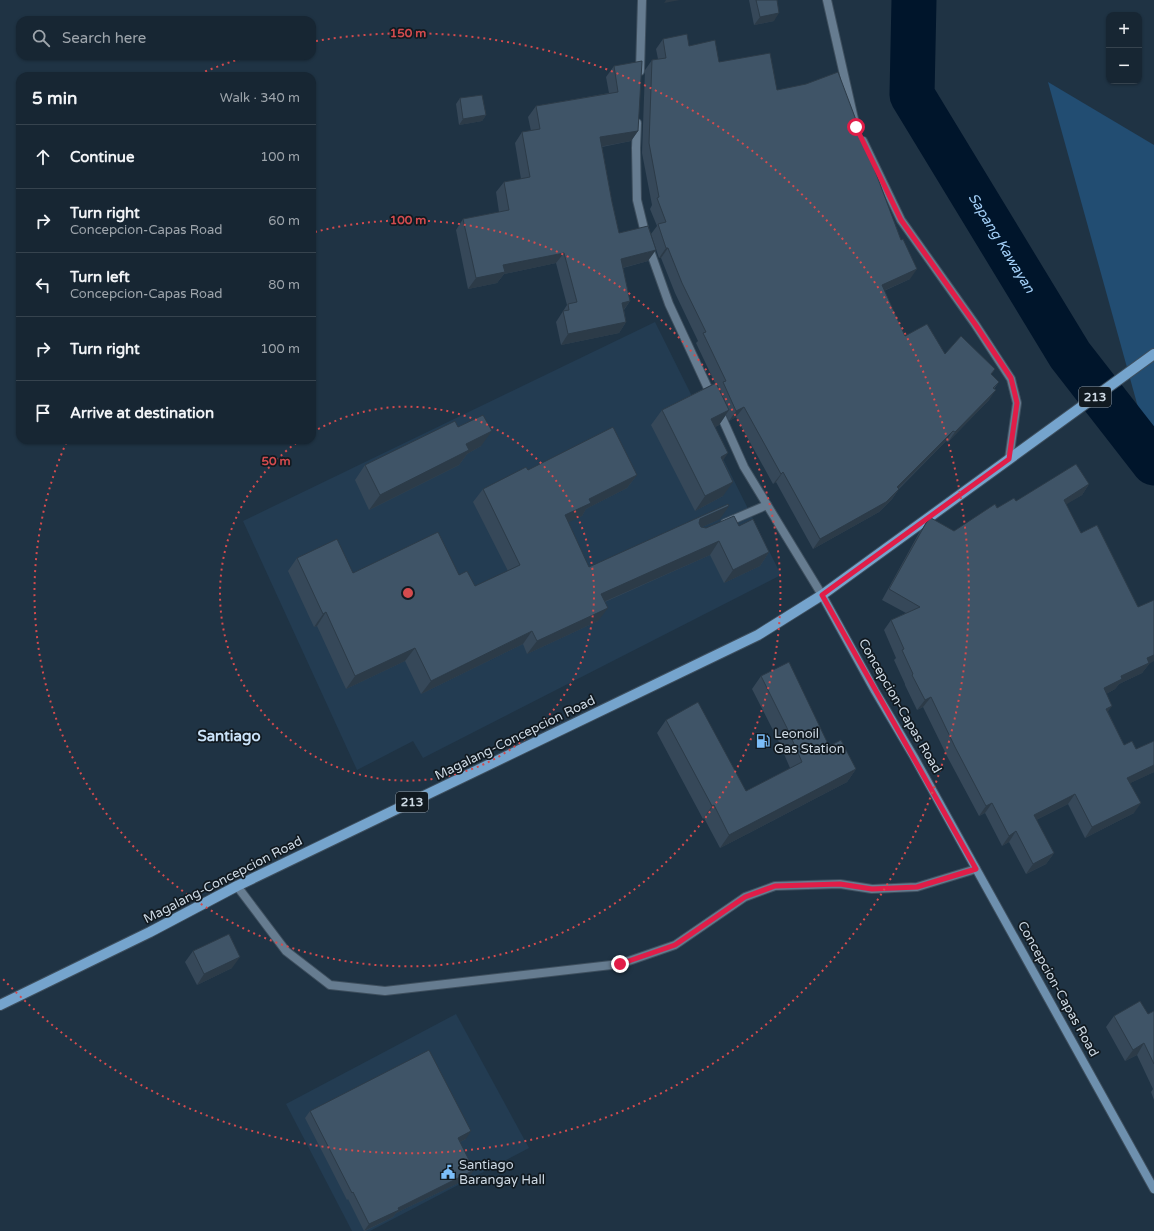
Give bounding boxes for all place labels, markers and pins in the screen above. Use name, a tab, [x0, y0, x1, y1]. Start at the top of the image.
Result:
centre of rings	[401, 586, 415, 600]
place label: Leonoil Gas Station	[774, 726, 845, 757]
fuel station icon: Leonoil Gas Station	[755, 733, 771, 749]
place label: Santiago Barangay Hall	[459, 1157, 545, 1188]
public building icon: Santiago Barangay Hall	[440, 1164, 456, 1180]

